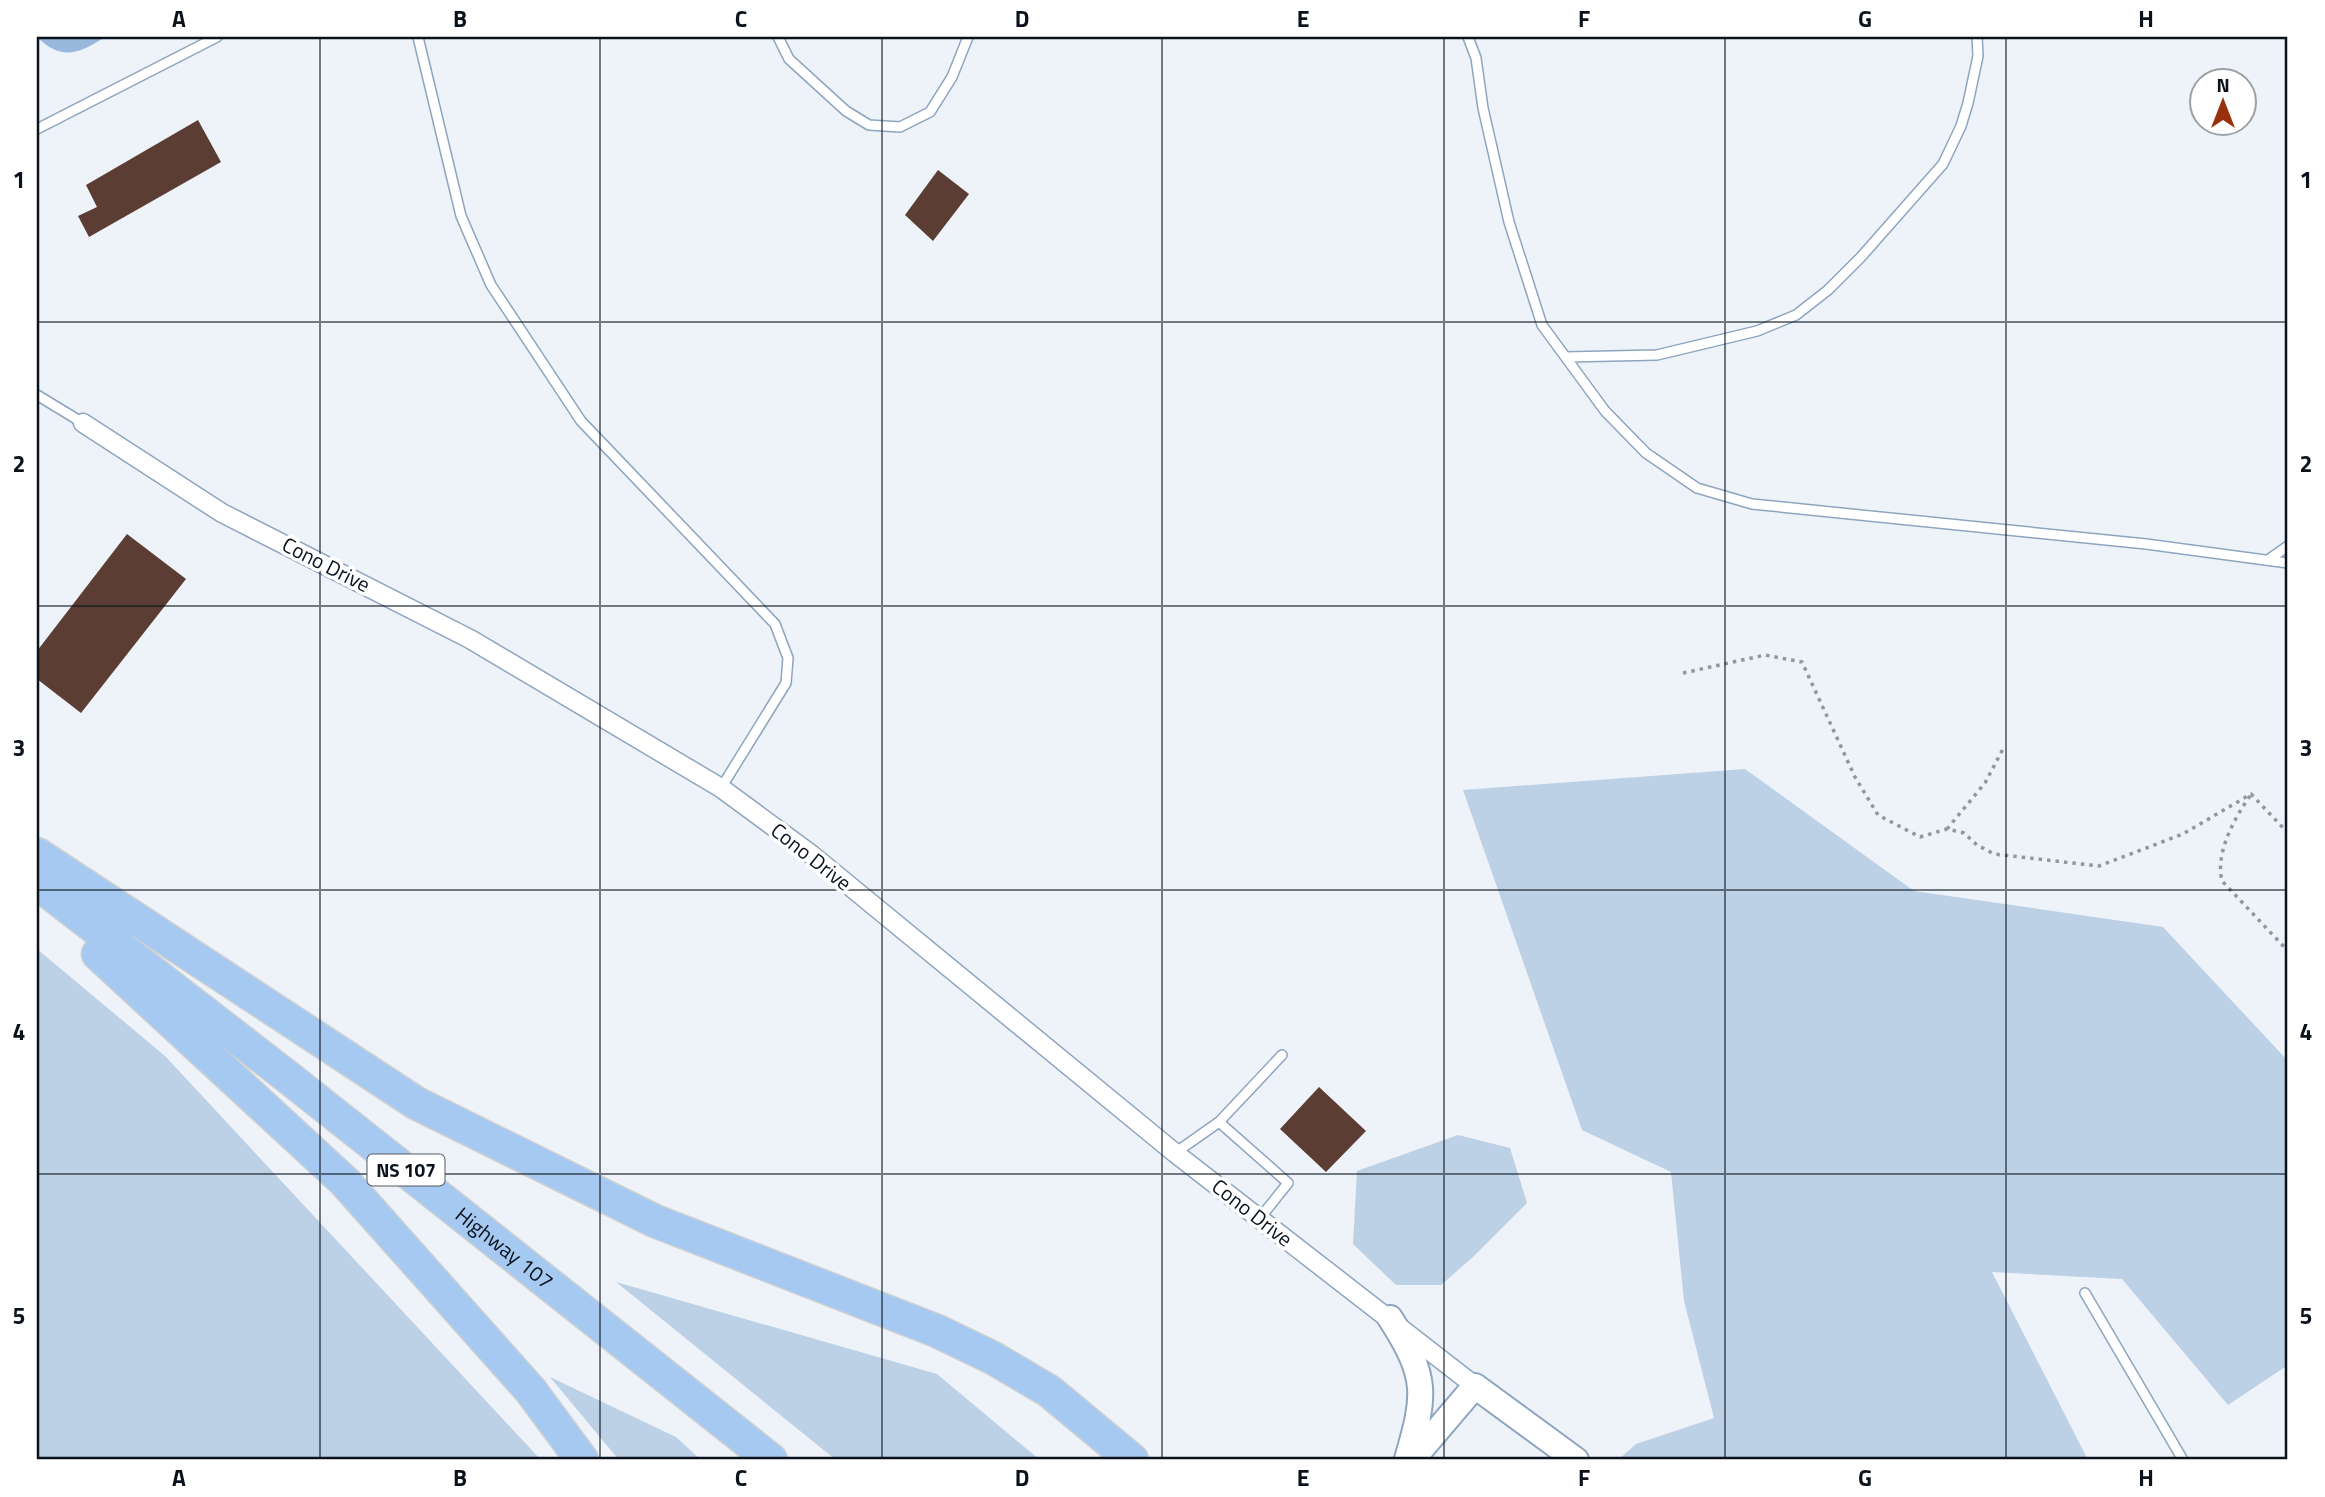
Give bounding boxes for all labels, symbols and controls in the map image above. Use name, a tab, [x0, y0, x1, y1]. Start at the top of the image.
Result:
text: A	[172, 1, 186, 36]
text: B	[453, 1, 467, 36]
text: C	[735, 1, 747, 36]
text: D	[1015, 1, 1029, 36]
text: E	[1297, 1, 1309, 36]
text: F	[1578, 1, 1590, 36]
text: G	[1858, 1, 1872, 36]
text: H	[2138, 1, 2154, 36]
north arrow	[2188, 66, 2258, 136]
text: N	[2216, 70, 2230, 99]
text: 1	[13, 162, 25, 197]
text: 1	[2300, 162, 2312, 197]
text: 2	[13, 446, 25, 481]
text: 2	[2300, 446, 2312, 481]
street label: Cono Drive	[277, 528, 376, 600]
text: 3	[13, 730, 25, 765]
text: 3	[2300, 730, 2312, 765]
street label: Cono Drive	[764, 814, 859, 898]
text: 4	[13, 1014, 25, 1049]
text: 4	[2300, 1014, 2312, 1049]
road number: NS 107	[368, 1154, 444, 1186]
street label: Cono Drive	[1205, 1170, 1300, 1254]
street label: Highway 107	[449, 1199, 561, 1297]
text: 5	[13, 1298, 25, 1333]
text: 5	[2300, 1298, 2312, 1333]
text: A	[172, 1460, 186, 1495]
text: B	[453, 1460, 467, 1495]
text: C	[735, 1460, 747, 1495]
text: D	[1015, 1460, 1029, 1495]
text: E	[1297, 1460, 1309, 1495]
text: F	[1578, 1460, 1590, 1495]
text: G	[1858, 1460, 1872, 1495]
text: H	[2138, 1460, 2154, 1495]

